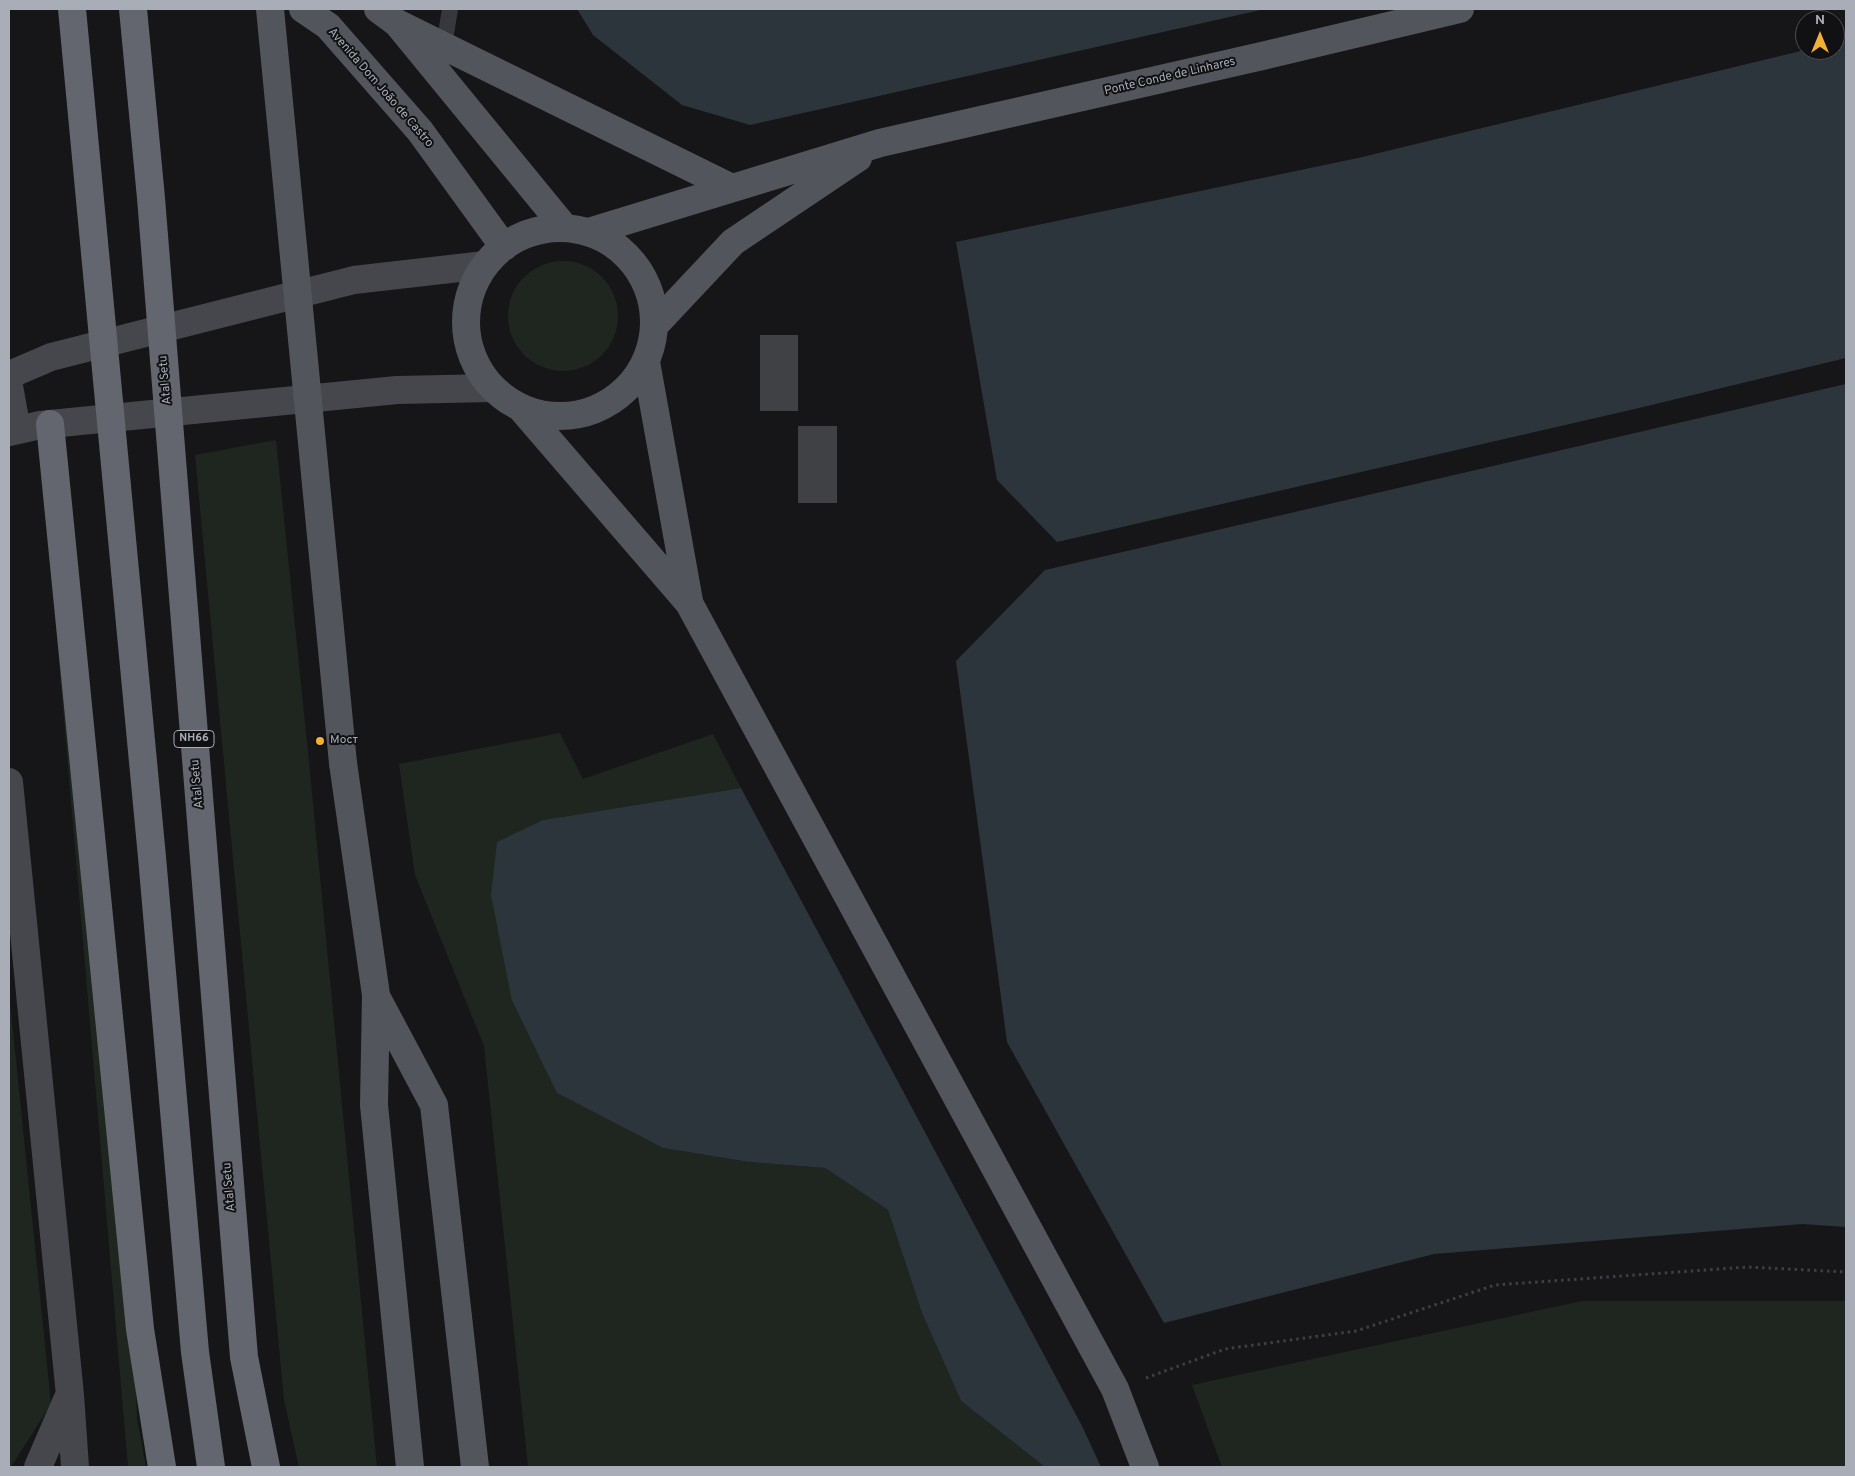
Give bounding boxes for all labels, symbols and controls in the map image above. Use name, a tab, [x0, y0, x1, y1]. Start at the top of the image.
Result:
north arrow	[1795, 10, 1845, 60]
text: N	[1815, 12, 1825, 29]
street label: Avenida Dom João de Castro	[324, 25, 436, 151]
street label: Ponte Conde de Linhares	[1103, 55, 1237, 99]
street label: Atal Setu	[157, 355, 175, 405]
road number: NH66	[174, 731, 214, 748]
place label: Мост	[330, 734, 358, 748]
marker: Мост	[314, 735, 326, 747]
street label: Atal Setu	[189, 759, 207, 809]
street label: Atal Setu	[221, 1162, 239, 1212]

